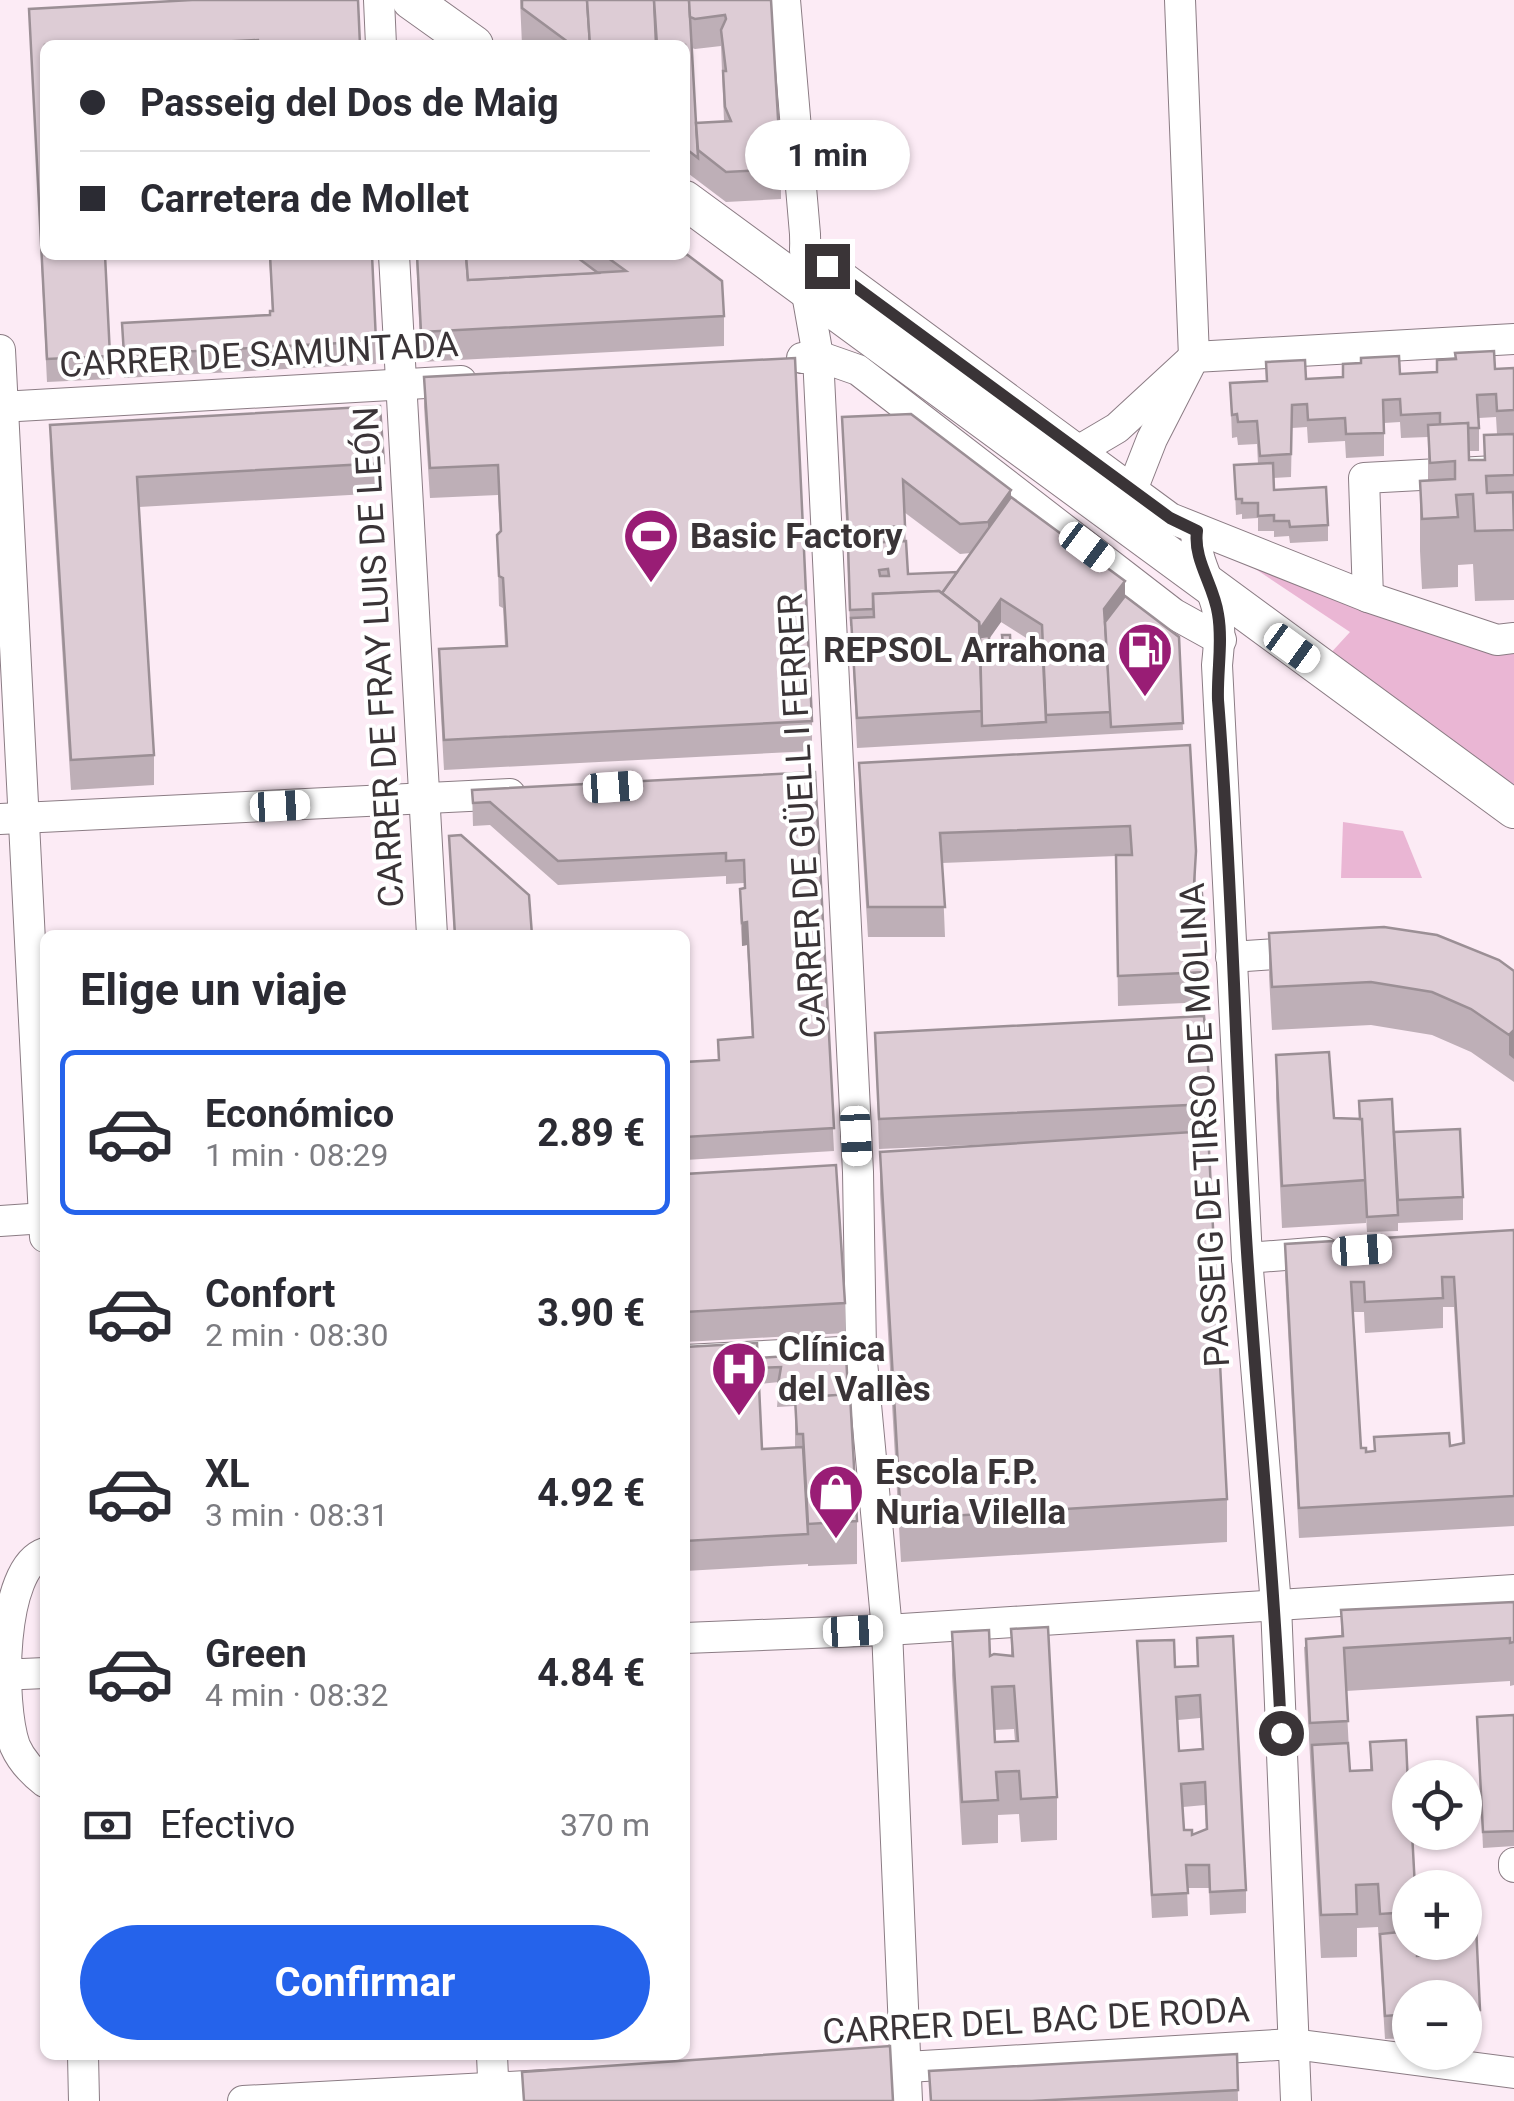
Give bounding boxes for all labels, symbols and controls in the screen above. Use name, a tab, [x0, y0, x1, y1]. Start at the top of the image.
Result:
text: Passeig del Dos de Maig	[140, 81, 559, 125]
callout: 1 min	[744, 121, 910, 191]
text: 1 min	[787, 136, 868, 174]
text: Carretera de Mollet	[140, 177, 469, 221]
route end	[805, 244, 850, 289]
street label: CARRER DE SAMUNTADA	[58, 324, 460, 386]
street label: CARRER DE FRAY LUIS DE LEÓN	[345, 406, 413, 908]
sports icon: Basic Factory	[621, 506, 681, 585]
place label: Basic Factory	[690, 516, 903, 557]
car	[1054, 517, 1120, 577]
street label: CARRER DE GÜELL I FERRER	[770, 593, 834, 1039]
car	[1259, 618, 1325, 678]
fuel station icon: REPSOL Arrahona	[1115, 620, 1175, 699]
place label: REPSOL Arrahona	[823, 630, 1106, 671]
car	[582, 770, 644, 804]
car	[249, 789, 311, 823]
street label: PASSEIG DE TIRSO DE MOLINA	[1172, 882, 1238, 1368]
text: Elige un viaje	[80, 963, 347, 1016]
icon: car	[85, 1088, 175, 1178]
text: Económico	[205, 1092, 394, 1136]
car	[839, 1105, 873, 1167]
text: 2.89 €	[537, 1111, 645, 1155]
text: 1 min · 08:29	[205, 1136, 388, 1174]
car	[1331, 1233, 1393, 1267]
icon: car	[85, 1268, 175, 1358]
text: Confort	[205, 1272, 335, 1316]
text: 3.90 €	[537, 1291, 645, 1335]
text: 2 min · 08:30	[205, 1316, 388, 1354]
place label: Clínica del Vallès	[778, 1329, 931, 1410]
hospital icon: Clínica del Vallès	[709, 1339, 769, 1418]
icon: car	[85, 1448, 175, 1538]
text: XL	[205, 1452, 250, 1496]
place label: Escola F.P. Nuria Vilella	[875, 1452, 1066, 1533]
shop icon: Escola F.P. Nuria Vilella	[806, 1462, 866, 1541]
text: 4.92 €	[537, 1471, 645, 1515]
text: 3 min · 08:31	[205, 1496, 388, 1534]
car	[822, 1614, 884, 1648]
icon: car	[85, 1628, 175, 1718]
text: Green	[205, 1632, 307, 1676]
text: 4.84 €	[537, 1651, 645, 1695]
text: 4 min · 08:32	[205, 1676, 388, 1714]
route start	[1259, 1711, 1304, 1756]
map controls	[1392, 1760, 1482, 2070]
button: locate	[1392, 1760, 1482, 1850]
icon: cash	[80, 1798, 135, 1853]
text: Efectivo	[160, 1803, 296, 1847]
text: 370 m	[560, 1806, 650, 1844]
button: +	[1392, 1870, 1482, 1960]
button: Confirmar	[80, 1925, 650, 2040]
button: −	[1392, 1980, 1482, 2070]
street label: CARRER DEL BAC DE RODA	[821, 1989, 1251, 2053]

